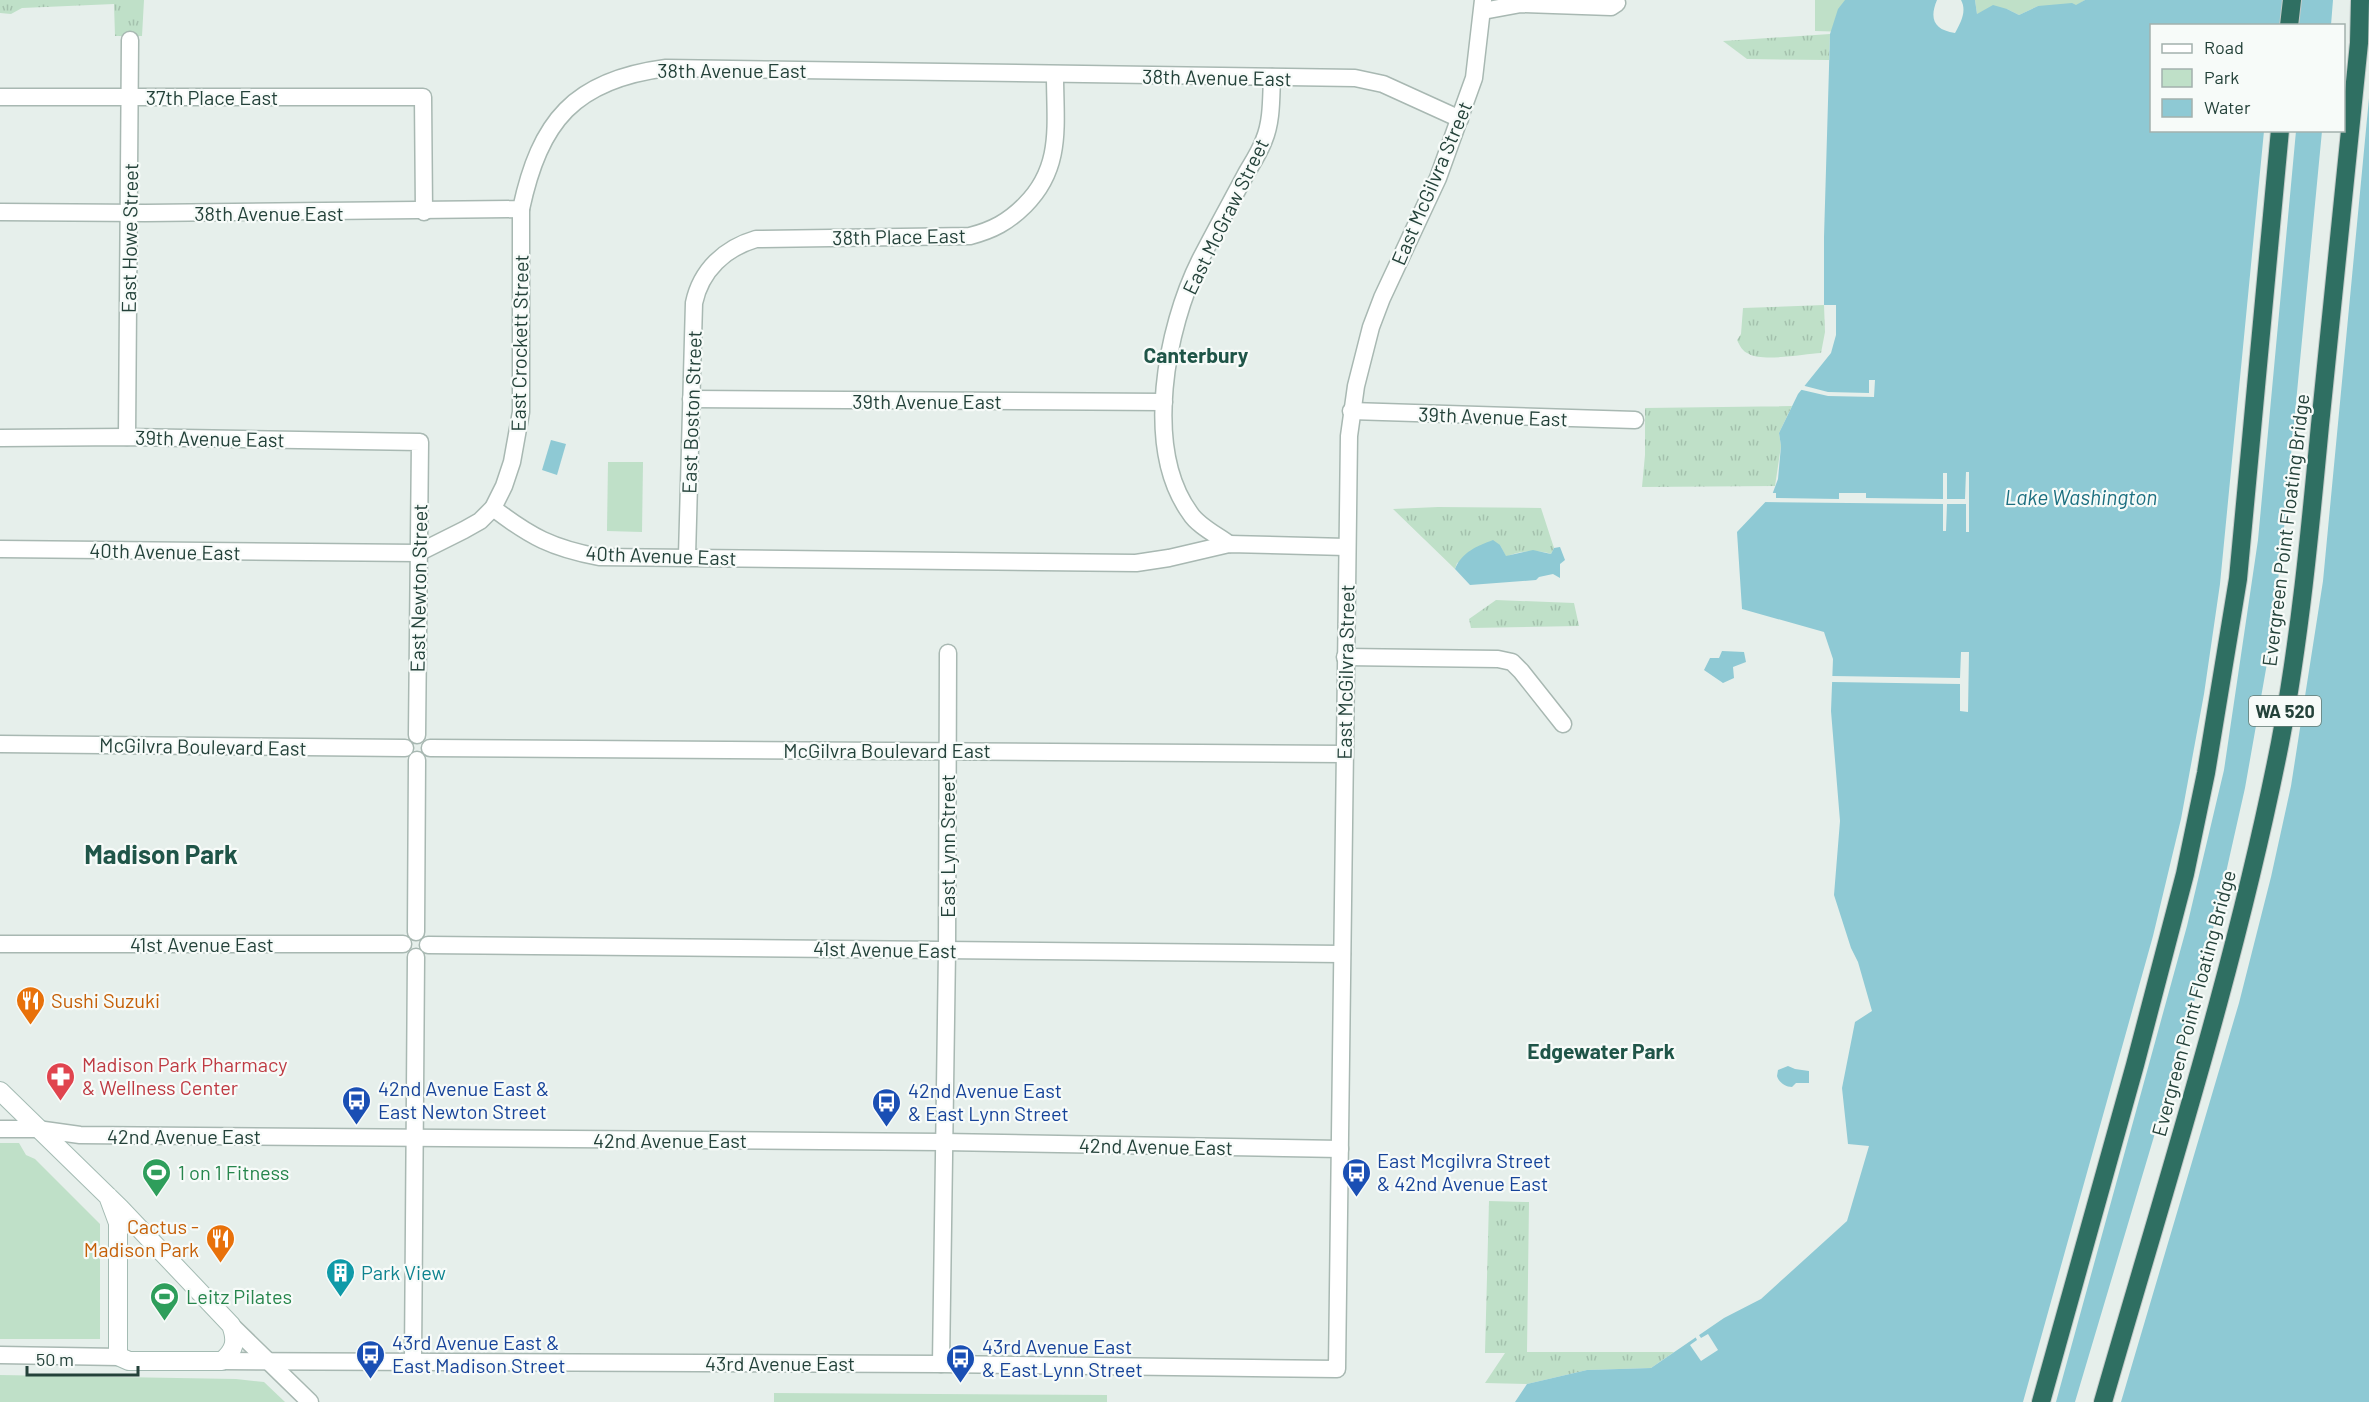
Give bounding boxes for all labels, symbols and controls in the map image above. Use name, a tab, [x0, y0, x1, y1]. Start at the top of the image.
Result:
legend	[2150, 24, 2345, 132]
text: Road	[2204, 36, 2244, 58]
street label: 38th Avenue East	[657, 58, 807, 82]
street label: 38th Avenue East	[1142, 64, 1292, 90]
text: Park	[2204, 66, 2239, 88]
street label: 37th Place East	[146, 85, 278, 109]
text: Water	[2204, 96, 2251, 118]
street label: East McGilvra Street	[1386, 98, 1476, 268]
street label: East McGraw Street	[1177, 134, 1273, 298]
street label: East Howe Street	[116, 163, 142, 313]
street label: 38th Avenue East	[194, 201, 344, 225]
street label: 38th Place East	[832, 223, 966, 249]
street label: East Crockett Street	[505, 254, 533, 432]
street label: East Boston Street	[676, 330, 706, 494]
district label: Canterbury	[1144, 342, 1249, 367]
street label: 39th Avenue East	[852, 389, 1002, 413]
street label: Evergreen Point Floating Bridge	[2256, 392, 2314, 668]
street label: 39th Avenue East	[1418, 401, 1568, 431]
street label: 39th Avenue East	[135, 425, 285, 451]
water label: Lake Washington	[2005, 484, 2157, 509]
street label: East Newton Street	[405, 503, 431, 673]
street label: 40th Avenue East	[89, 538, 241, 564]
street label: 40th Avenue East	[585, 540, 737, 570]
street label: East McGilvra Street	[1331, 584, 1359, 760]
road number: WA 520	[2249, 696, 2321, 726]
street label: McGilvra Boulevard East	[99, 732, 307, 760]
street label: McGilvra Boulevard East	[783, 738, 991, 762]
street label: East Lynn Street	[935, 774, 959, 918]
district label: Madison Park	[84, 838, 238, 869]
street label: Evergreen Point Floating Bridge	[2146, 867, 2240, 1139]
street label: 41st Avenue East	[130, 932, 274, 956]
street label: 41st Avenue East	[813, 936, 957, 962]
restaurant icon: Sushi Suzuki	[14, 984, 46, 1026]
place label: Sushi Suzuki	[51, 988, 160, 1012]
district label: Edgewater Park	[1527, 1038, 1675, 1063]
place label: Madison Park Pharmacy & Wellness Center	[82, 1052, 288, 1099]
pharmacy icon: Madison Park Pharmacy & Wellness Center	[45, 1060, 77, 1102]
place label: 42nd Avenue East & East Newton Street	[378, 1076, 549, 1123]
place label: 42nd Avenue East & East Lynn Street	[908, 1078, 1069, 1125]
bus stop icon: 42nd Avenue East & East Newton Street	[341, 1084, 373, 1126]
bus stop icon: 42nd Avenue East & East Lynn Street	[871, 1086, 903, 1128]
street label: 42nd Avenue East	[107, 1124, 261, 1148]
street label: 42nd Avenue East	[593, 1128, 747, 1152]
street label: 42nd Avenue East	[1079, 1133, 1233, 1159]
place label: East Mcgilvra Street & 42nd Avenue East	[1377, 1148, 1551, 1195]
sports icon: 1 on 1 Fitness	[141, 1156, 173, 1198]
bus stop icon: East Mcgilvra Street & 42nd Avenue East	[1340, 1156, 1372, 1198]
place label: 1 on 1 Fitness	[178, 1160, 289, 1184]
place label: Cactus - Madison Park	[84, 1214, 199, 1261]
restaurant icon: Cactus - Madison Park	[204, 1222, 236, 1264]
building icon: Park View	[324, 1256, 356, 1298]
place label: Park View	[361, 1260, 446, 1284]
sports icon: Leitz Pilates	[149, 1280, 181, 1322]
place label: Leitz Pilates	[186, 1284, 292, 1308]
place label: 43rd Avenue East & East Madison Street	[392, 1330, 566, 1377]
place label: 43rd Avenue East & East Lynn Street	[982, 1334, 1143, 1381]
bus stop icon: 43rd Avenue East & East Madison Street	[355, 1338, 387, 1380]
scale bar	[27, 1339, 138, 1377]
bus stop icon: 43rd Avenue East & East Lynn Street	[945, 1342, 977, 1384]
text: 50 m	[36, 1348, 74, 1370]
street label: 43rd Avenue East	[705, 1351, 855, 1375]

